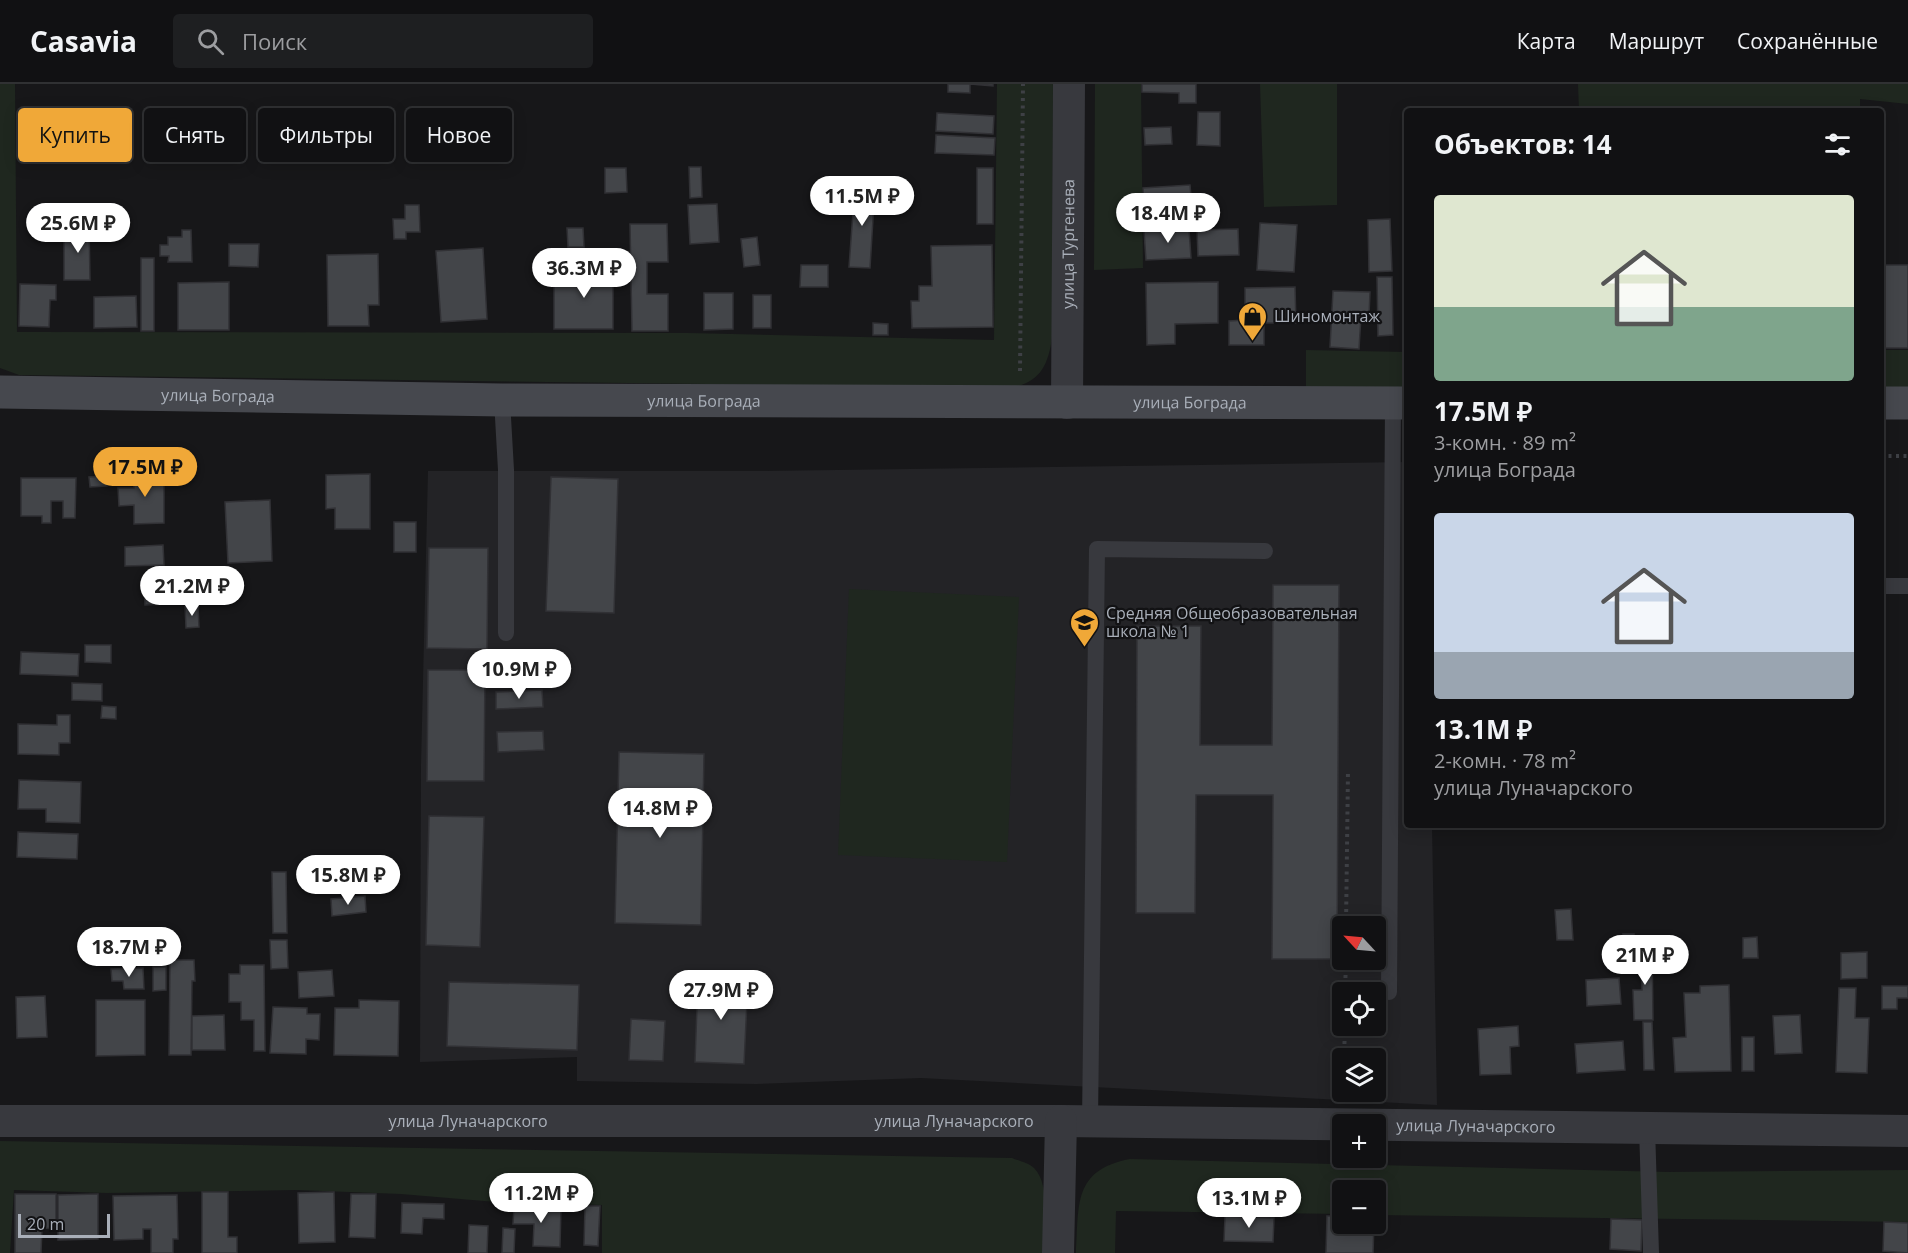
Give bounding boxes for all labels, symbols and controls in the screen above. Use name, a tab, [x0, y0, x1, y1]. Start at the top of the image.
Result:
search box	[173, 14, 593, 68]
text: Casavia	[30, 22, 137, 60]
icon: search	[194, 25, 227, 58]
text: Поиск	[242, 26, 307, 56]
text: Карта	[1517, 27, 1576, 55]
text: Маршрут	[1609, 27, 1704, 55]
text: Сохранённые	[1737, 27, 1878, 55]
chip: Купить	[18, 108, 132, 162]
chip: Снять	[144, 108, 246, 162]
chip: Фильтры	[258, 108, 394, 162]
chip: Новое	[406, 108, 512, 162]
text: Объектов: 14	[1434, 126, 1612, 162]
icon: filters	[1821, 128, 1854, 161]
pin: 11.5M ₽	[807, 176, 917, 227]
street label: улица Тургенева	[1057, 179, 1079, 309]
text: 11.5M ₽	[824, 182, 900, 209]
pin: 18.4M ₽	[1113, 193, 1223, 244]
text: 18.4M ₽	[1130, 199, 1206, 226]
pin: 25.6M ₽	[23, 203, 133, 254]
text: 25.6M ₽	[40, 209, 116, 236]
icon: home	[1590, 234, 1698, 342]
pin: 36.3M ₽	[529, 248, 639, 299]
text: 36.3M ₽	[546, 254, 622, 281]
shop icon: Шиномонтаж	[1237, 300, 1269, 342]
place label: Шиномонтаж	[1274, 305, 1380, 327]
street label: улица Бограда	[161, 384, 275, 407]
street label: улица Бограда	[647, 389, 761, 412]
street label: улица Бограда	[1133, 391, 1247, 413]
text: 17.5M ₽	[1434, 393, 1532, 429]
text: 3-комн. · 89 m²	[1434, 429, 1576, 456]
pin: 17.5M ₽	[90, 447, 200, 498]
text: 17.5M ₽	[107, 453, 183, 480]
text: улица Бограда	[1434, 456, 1576, 483]
icon: home	[1590, 552, 1698, 660]
pin: 21.2M ₽	[137, 566, 247, 617]
text: 21.2M ₽	[154, 572, 230, 599]
place label: Средняя Общеобразовательная школа № 1	[1106, 602, 1358, 642]
school or university icon: Средняя Общеобразовательная школа № 1	[1069, 606, 1101, 648]
pin: 10.9M ₽	[464, 649, 574, 700]
text: 10.9M ₽	[481, 655, 557, 682]
text: 13.1M ₽	[1434, 711, 1532, 747]
text: 2-комн. · 78 m²	[1434, 747, 1576, 774]
text: улица Луначарского	[1434, 774, 1633, 801]
pin: 14.8M ₽	[605, 788, 715, 839]
text: 14.8M ₽	[622, 794, 698, 821]
pin: 15.8M ₽	[293, 855, 403, 906]
text: 15.8M ₽	[310, 861, 386, 888]
north arrow	[1332, 916, 1386, 970]
map controls	[1332, 916, 1386, 1234]
pin: 18.7M ₽	[74, 927, 184, 978]
text: 18.7M ₽	[91, 933, 167, 960]
pin: 21M ₽	[1603, 935, 1687, 986]
text: 21M ₽	[1616, 941, 1674, 968]
pin: 27.9M ₽	[666, 970, 776, 1021]
text: 27.9M ₽	[683, 976, 759, 1003]
button: locate	[1332, 982, 1386, 1036]
button: layers	[1332, 1048, 1386, 1102]
street label: улица Луначарского	[388, 1110, 548, 1132]
street label: улица Луначарского	[874, 1110, 1034, 1132]
button: +	[1332, 1114, 1386, 1168]
street label: улица Луначарского	[1396, 1114, 1556, 1138]
pin: 11.2M ₽	[486, 1173, 596, 1224]
pin: 13.1M ₽	[1194, 1178, 1304, 1229]
text: 11.2M ₽	[503, 1179, 579, 1206]
button: −	[1332, 1180, 1386, 1234]
text: 13.1M ₽	[1211, 1184, 1287, 1211]
scale bar	[18, 1211, 110, 1238]
text: 20 m	[27, 1213, 64, 1235]

